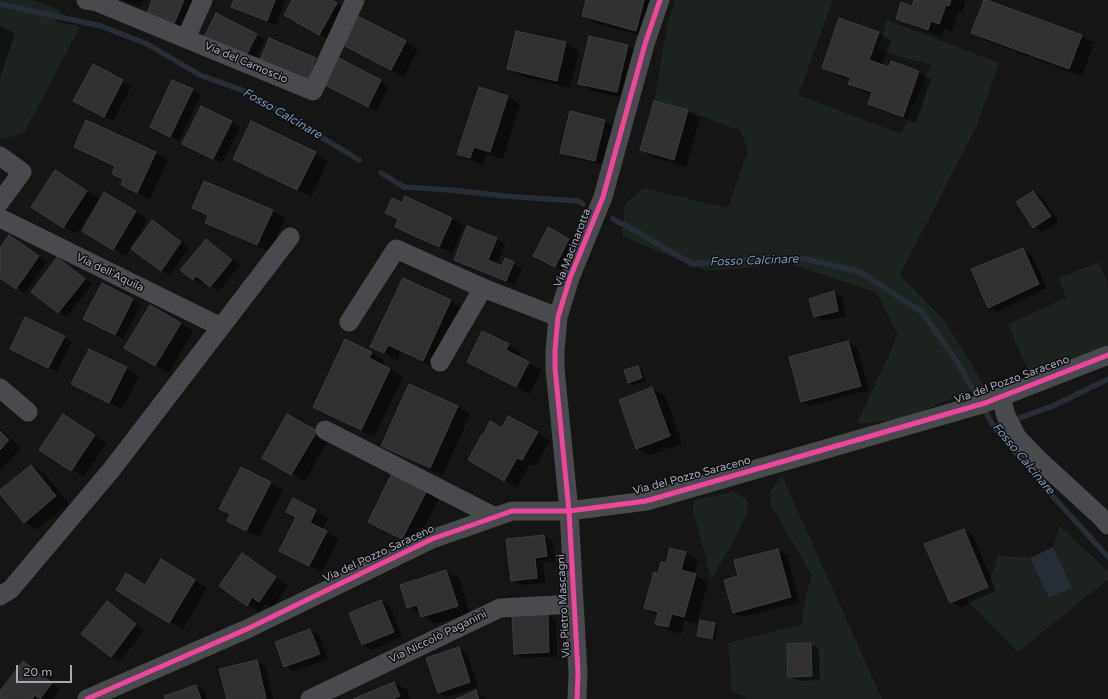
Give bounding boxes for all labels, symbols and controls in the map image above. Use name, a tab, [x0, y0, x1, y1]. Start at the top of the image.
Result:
street label: Via del Camoscio	[202, 39, 290, 87]
water label: Fosso Calcinare	[240, 86, 324, 142]
street label: Via Macinarotta	[552, 207, 594, 289]
street label: Via dell'Aquila	[74, 251, 146, 295]
water label: Fosso Calcinare	[709, 252, 799, 270]
street label: Via del Pozzo Saraceno	[953, 353, 1071, 407]
water label: Fosso Calcinare	[989, 420, 1057, 498]
street label: Via del Pozzo Saraceno	[632, 454, 752, 498]
street label: Via del Pozzo Saraceno	[321, 522, 437, 586]
street label: Via Pietro Mascagni	[555, 554, 573, 658]
street label: Via Niccolò Paganini	[387, 608, 489, 666]
scale bar	[18, 657, 74, 683]
text: 20 m	[23, 665, 52, 679]

